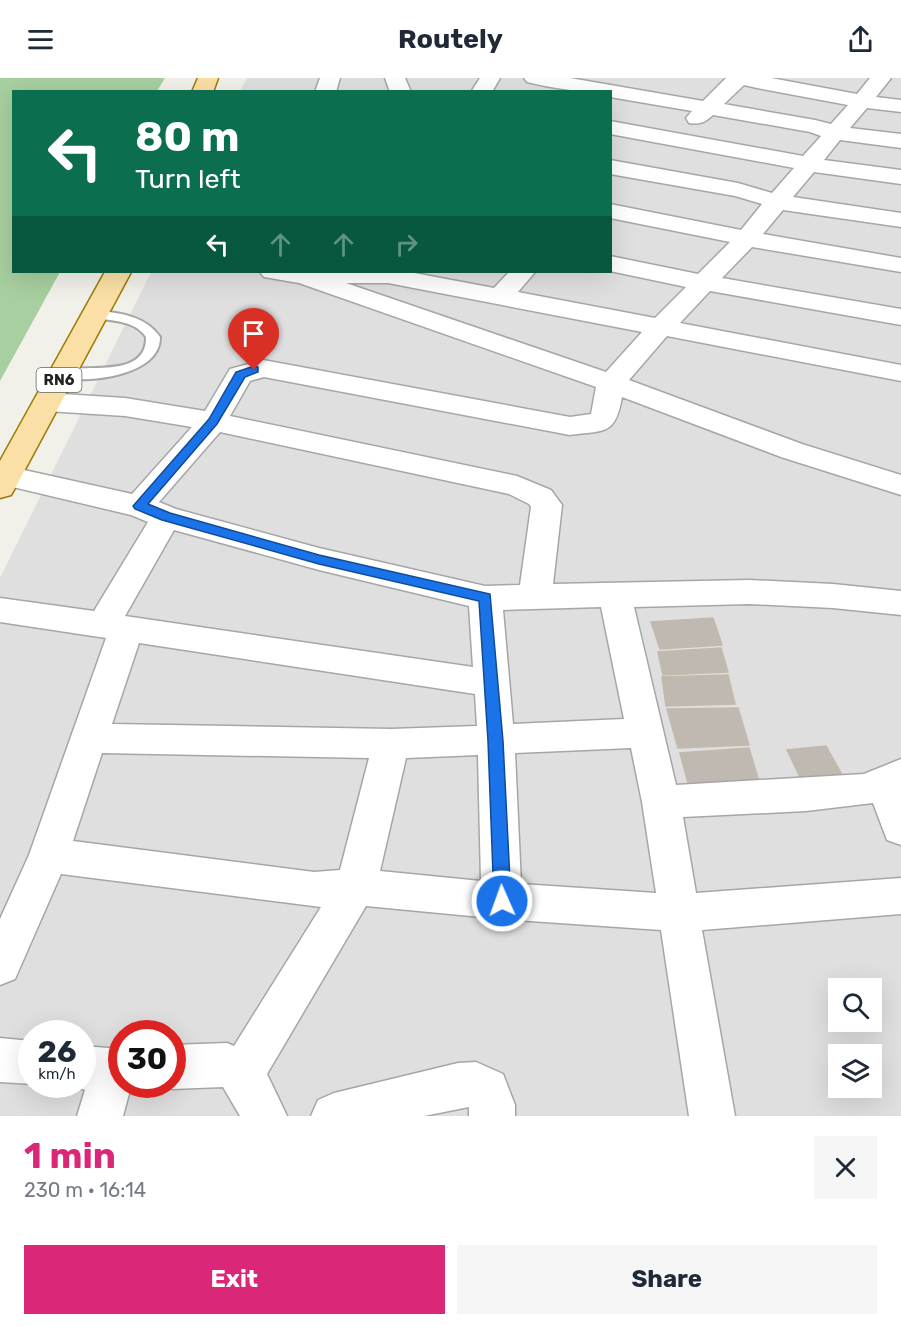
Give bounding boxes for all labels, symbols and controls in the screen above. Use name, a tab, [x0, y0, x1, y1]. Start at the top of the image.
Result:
icon: menu	[24, 23, 57, 56]
text: Routely	[398, 23, 503, 55]
icon: share	[844, 23, 877, 56]
text: 80 m	[135, 112, 239, 162]
icon: left	[36, 114, 114, 192]
text: Turn left	[135, 163, 240, 195]
icon: left	[201, 228, 234, 261]
icon: ahead	[264, 228, 297, 261]
icon: ahead	[327, 228, 360, 261]
icon: right	[390, 228, 423, 261]
pin	[228, 308, 279, 370]
icon: arrive	[237, 317, 270, 350]
road number: RN6	[36, 368, 82, 392]
position arrow	[470, 869, 534, 933]
map controls	[828, 978, 882, 1098]
button: search	[828, 978, 882, 1032]
speed limit sign: 30	[108, 1020, 186, 1098]
text: 26	[37, 1034, 77, 1070]
button: layers	[828, 1044, 882, 1098]
text: km/h	[38, 1065, 76, 1083]
text: 1 min	[24, 1134, 116, 1177]
button: close	[814, 1136, 877, 1199]
text: 230 m · 16:14	[24, 1178, 146, 1202]
button: Exit	[24, 1245, 445, 1314]
button: Share	[457, 1245, 877, 1314]

